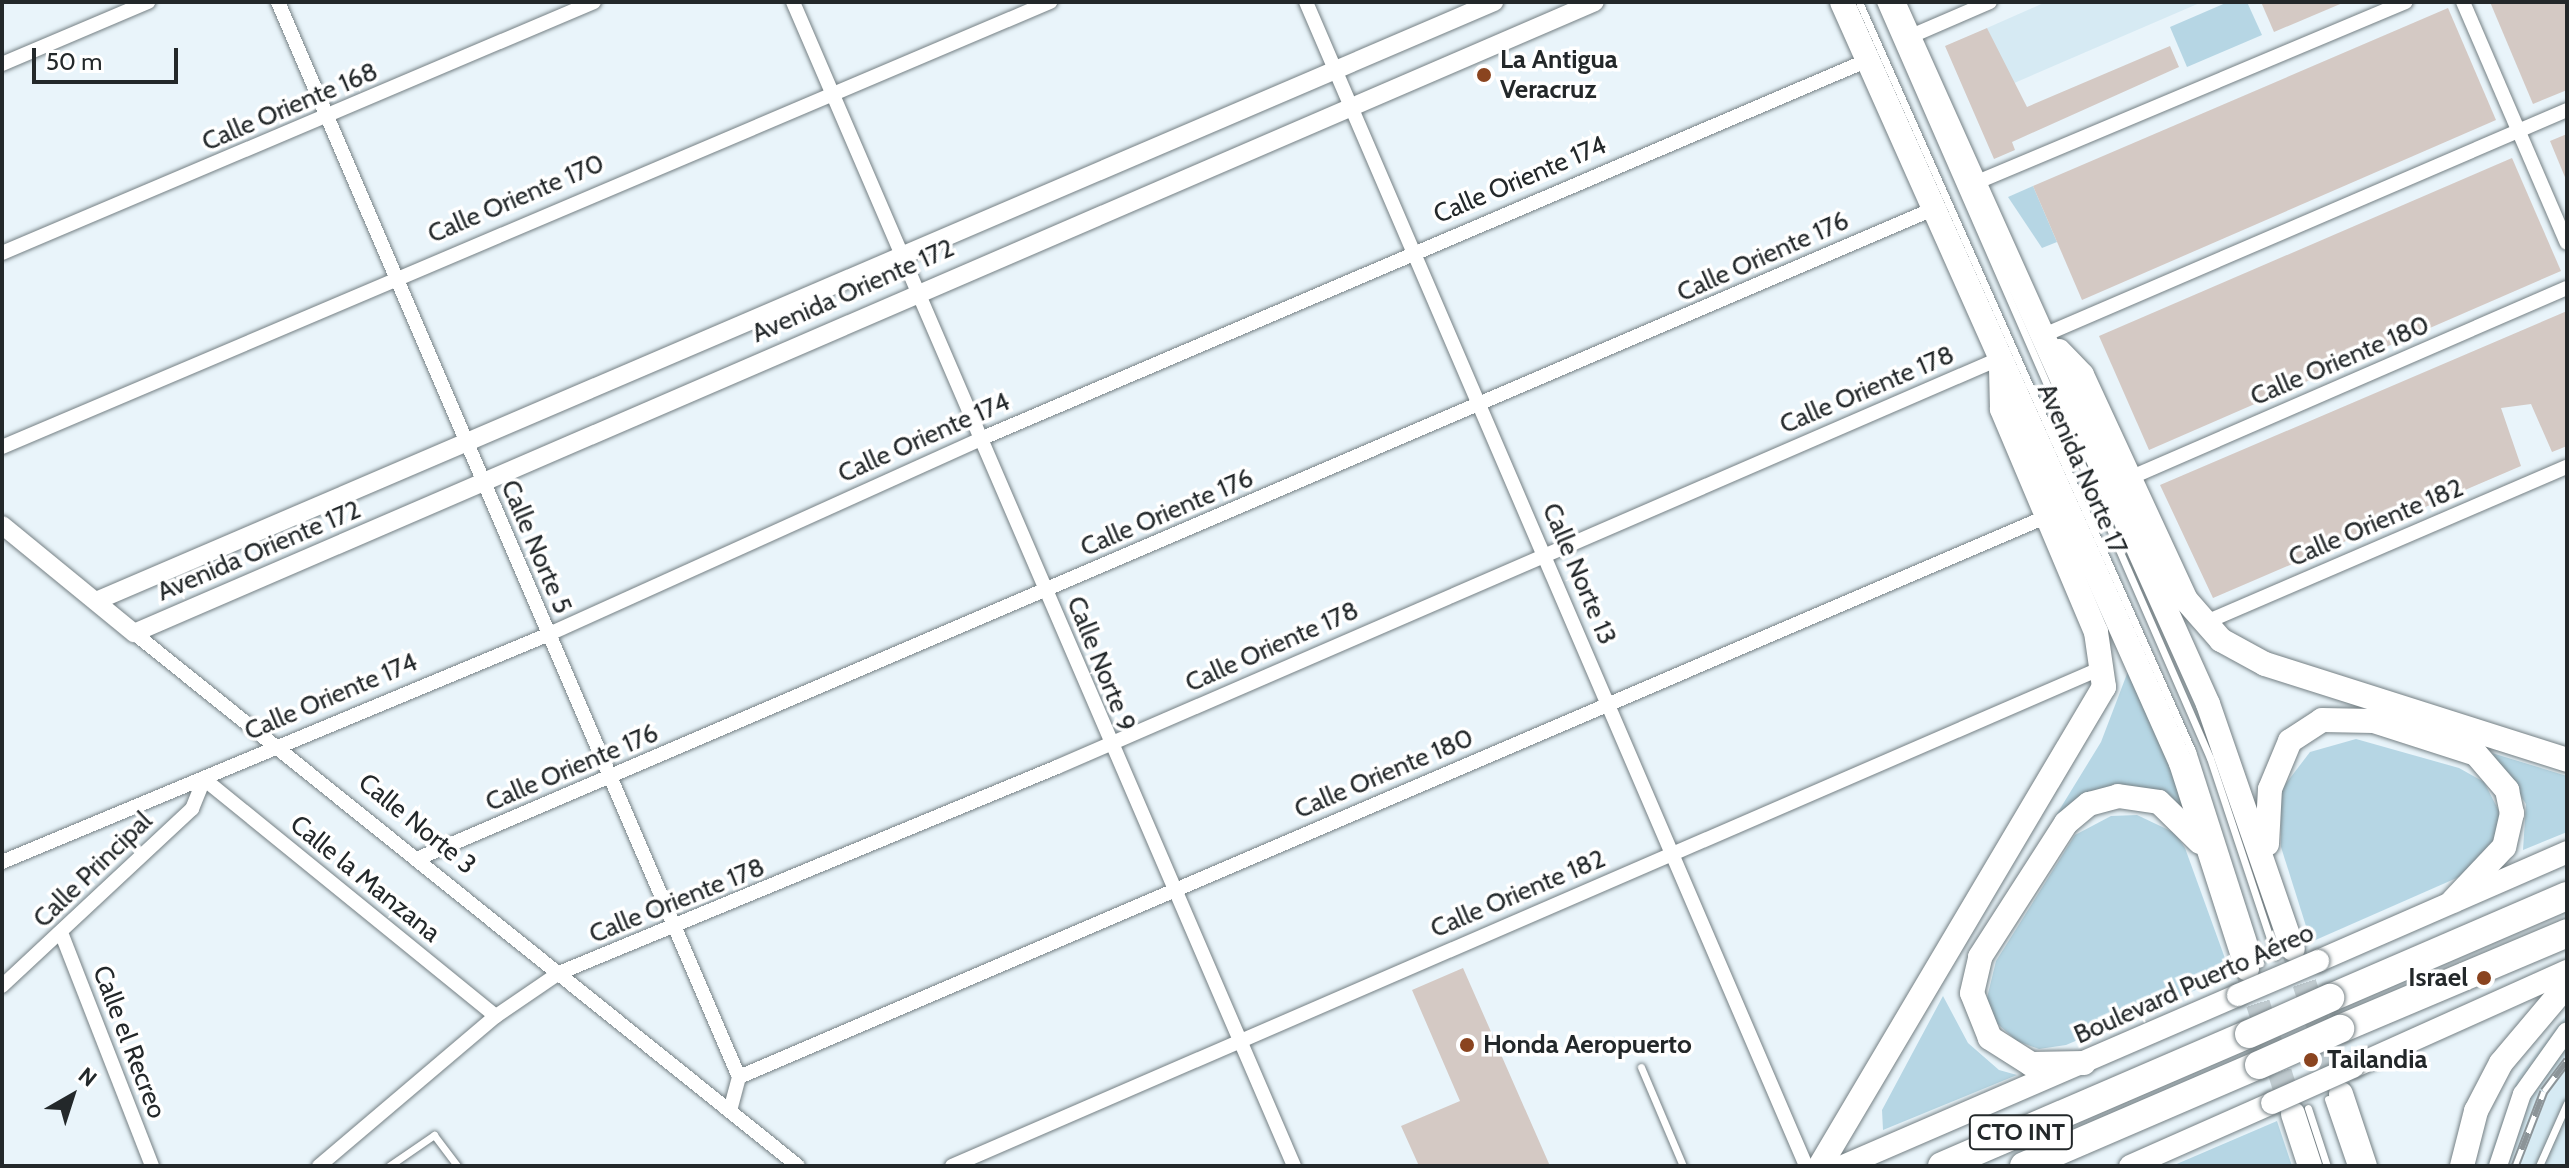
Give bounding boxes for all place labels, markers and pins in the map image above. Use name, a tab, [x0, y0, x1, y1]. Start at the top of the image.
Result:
place label: La Antigua Veracruz	[1500, 44, 1618, 106]
marker: La Antigua Veracruz	[1475, 66, 1493, 84]
place label: Israel	[2408, 962, 2468, 994]
marker: Israel	[2475, 969, 2493, 987]
place label: Honda Aeropuerto	[1483, 1029, 1692, 1061]
marker: Honda Aeropuerto	[1458, 1036, 1476, 1054]
place label: Tailandia	[2327, 1044, 2427, 1076]
marker: Tailandia	[2302, 1051, 2320, 1069]

